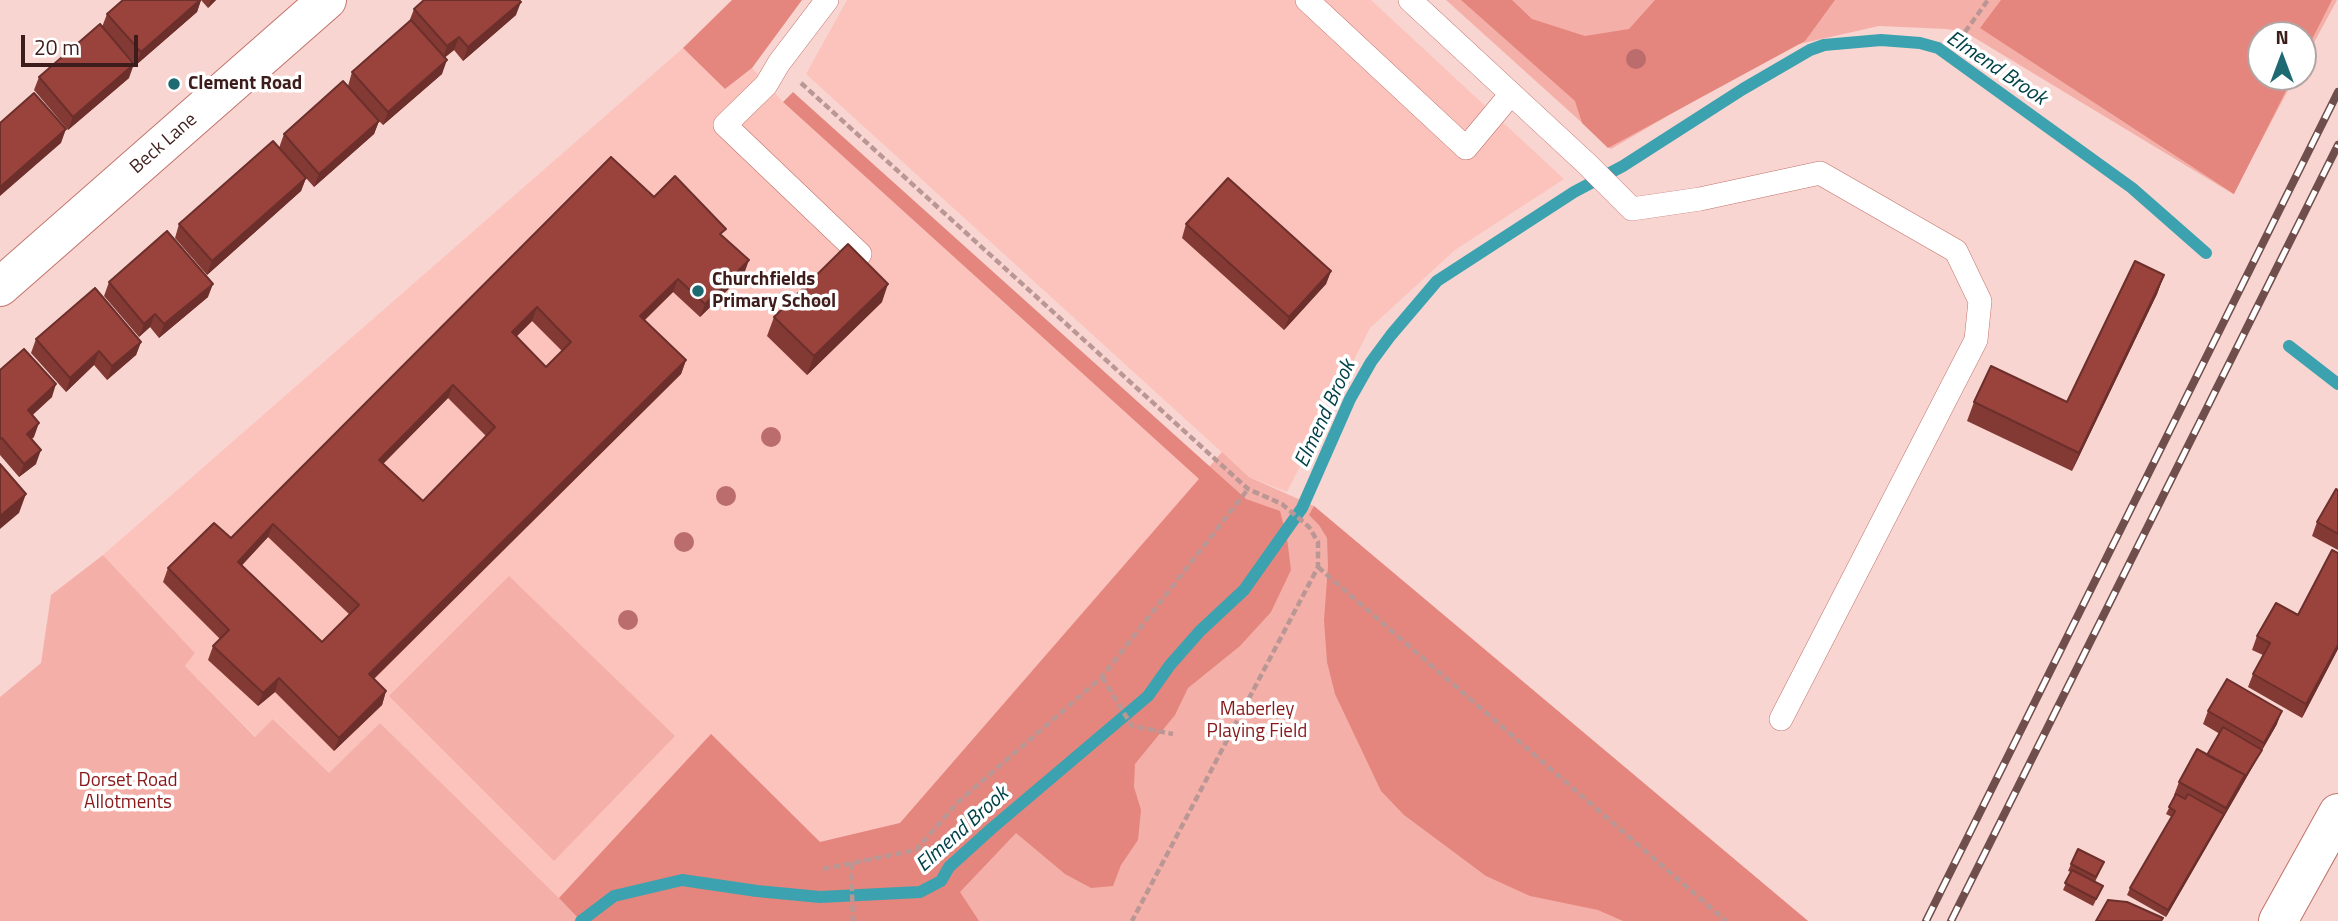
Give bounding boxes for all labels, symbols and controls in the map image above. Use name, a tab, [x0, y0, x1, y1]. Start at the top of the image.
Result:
scale bar	[24, 21, 142, 65]
north arrow	[2247, 21, 2317, 91]
text: N	[2275, 22, 2289, 51]
water label: Elmend Brook	[1941, 26, 2051, 112]
text: 20 m	[34, 31, 80, 63]
place label: Clement Road	[188, 73, 302, 95]
marker: Clement Road	[166, 76, 182, 92]
street label: Beck Lane	[126, 109, 202, 179]
place label: Churchfields Primary School	[712, 269, 836, 313]
marker: Churchfields Primary School	[690, 283, 706, 299]
water label: Elmend Brook	[1290, 356, 1362, 472]
park label: Maberley Playing Field	[1207, 699, 1307, 743]
park label: Dorset Road Allotments	[78, 770, 178, 814]
water label: Elmend Brook	[912, 782, 1014, 878]

